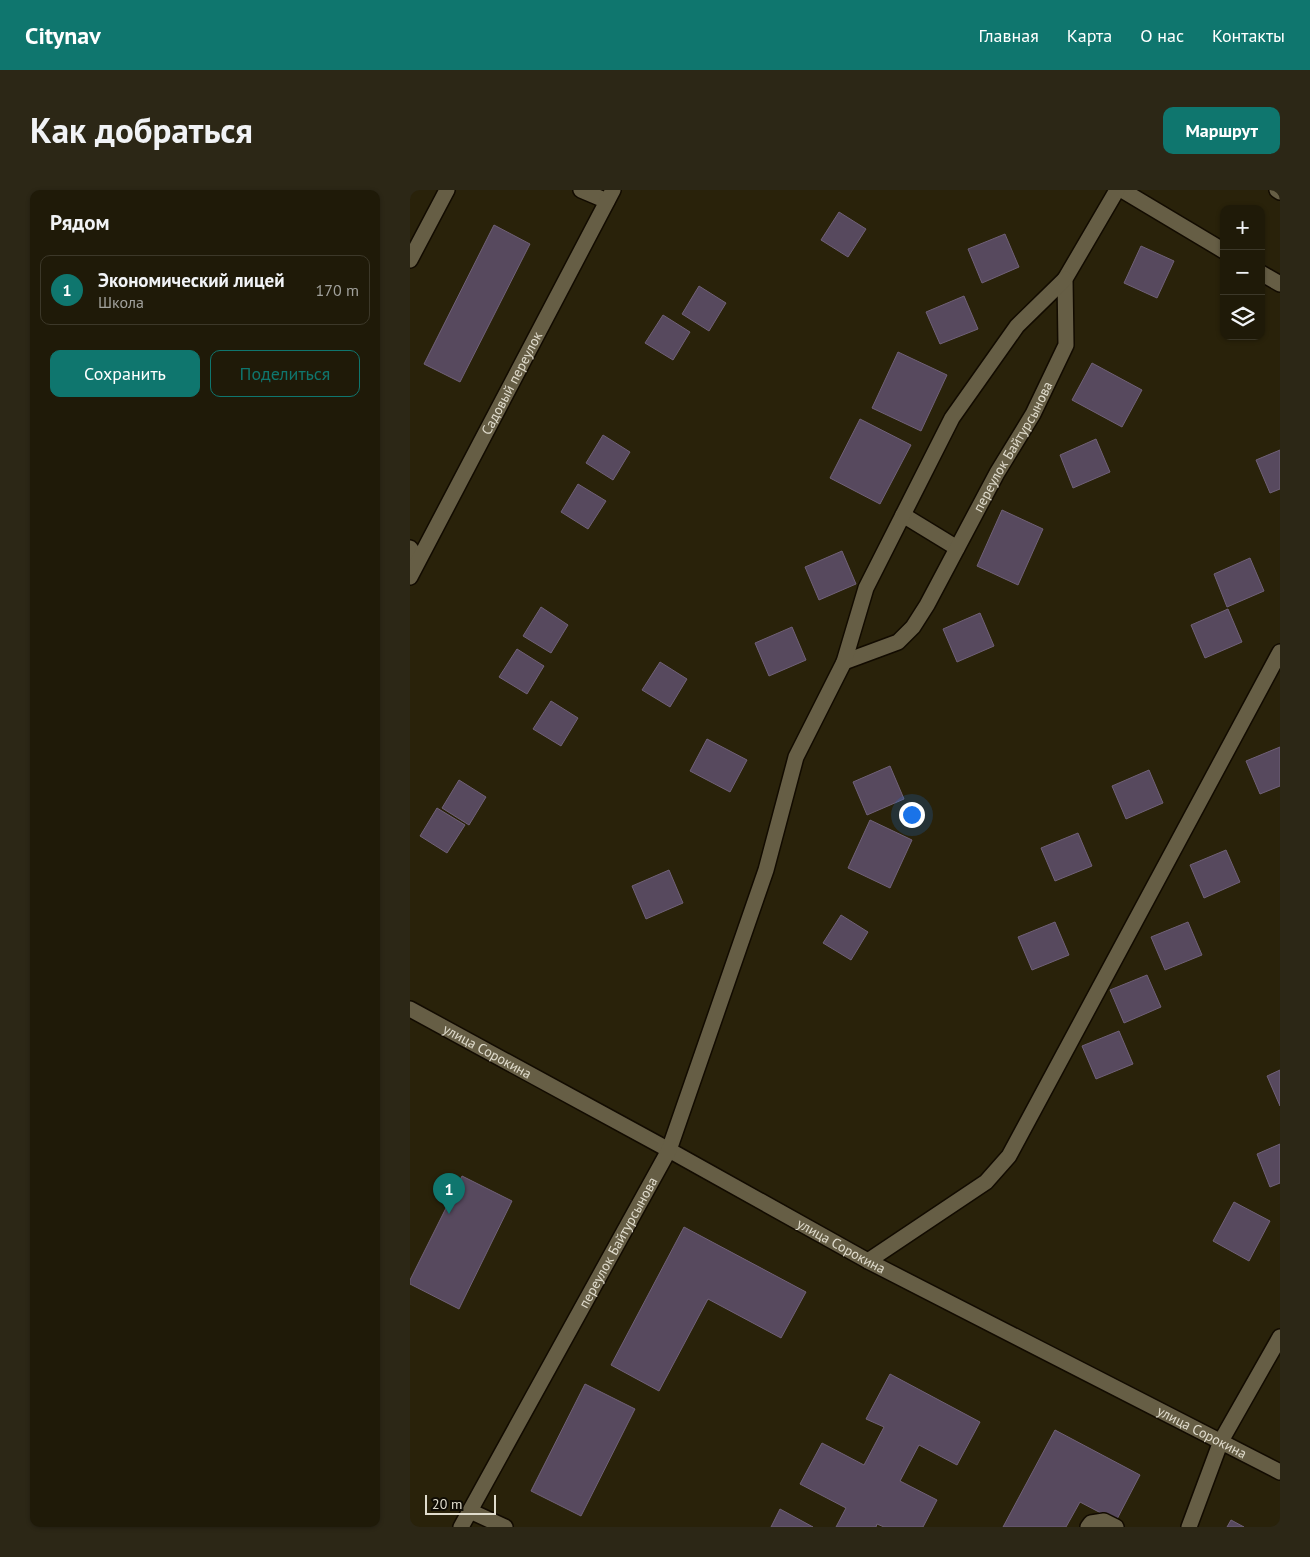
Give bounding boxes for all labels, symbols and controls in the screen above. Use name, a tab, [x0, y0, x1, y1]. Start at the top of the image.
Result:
text: Citynav	[25, 20, 101, 51]
text: Главная	[978, 24, 1039, 47]
text: Карта	[1067, 24, 1112, 47]
text: О нас	[1140, 24, 1184, 47]
text: Контакты	[1212, 24, 1285, 47]
text: Как добраться	[30, 107, 253, 153]
button: Маршрут	[1163, 107, 1280, 154]
map controls	[1220, 205, 1265, 340]
button: +	[1220, 205, 1265, 250]
text: Рядом	[50, 209, 109, 236]
button: −	[1220, 250, 1265, 295]
text: Экономический лицей	[98, 268, 285, 292]
text: 1	[62, 280, 72, 300]
text: 170 m	[316, 280, 359, 300]
text: Школа	[98, 292, 144, 312]
button: layers	[1220, 295, 1265, 340]
street label: Садовый переулок	[477, 328, 546, 438]
button: Сохранить	[50, 350, 200, 397]
button: Поделиться	[210, 350, 360, 397]
street label: переулок Байтурсынова	[969, 378, 1056, 515]
your location	[899, 802, 925, 828]
street label: улица Сорокина	[440, 1020, 535, 1083]
pin: 1	[433, 1173, 465, 1214]
street label: переулок Байтурсынова	[575, 1174, 661, 1311]
street label: улица Сорокина	[794, 1214, 889, 1277]
street label: улица Сорокина	[1154, 1402, 1250, 1463]
scale bar	[425, 1492, 496, 1515]
text: 20 m	[432, 1495, 462, 1513]

